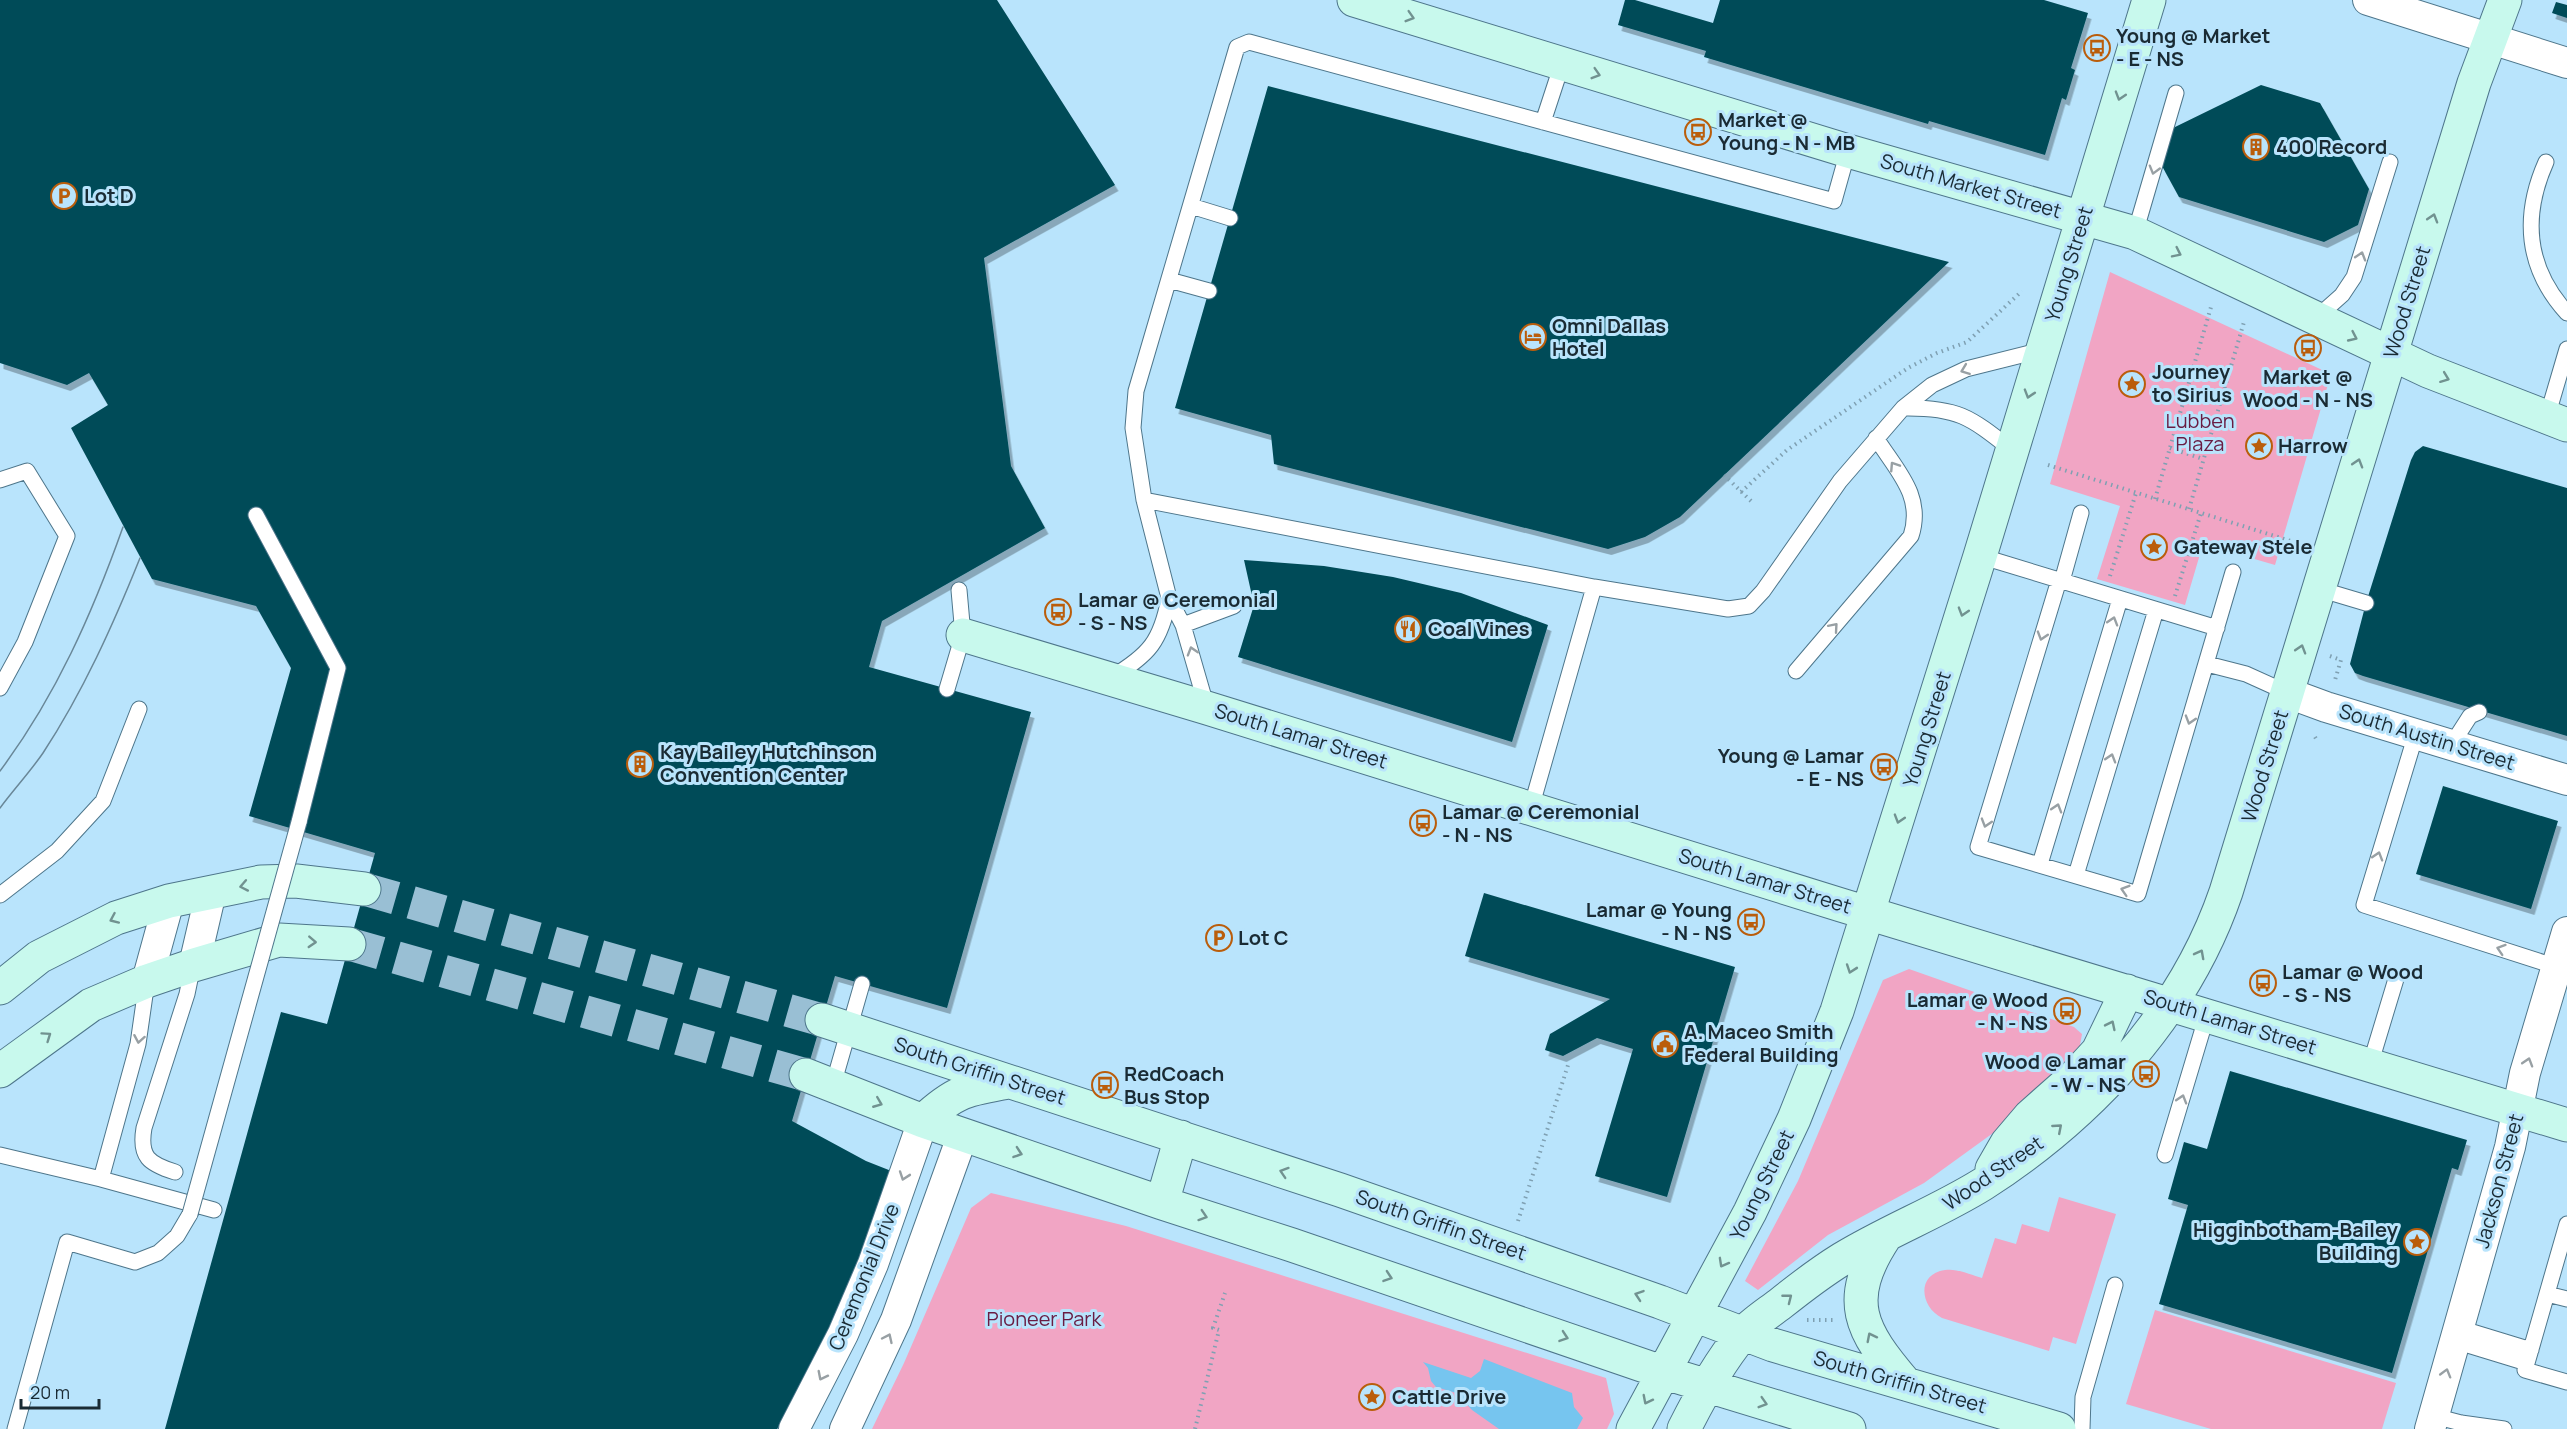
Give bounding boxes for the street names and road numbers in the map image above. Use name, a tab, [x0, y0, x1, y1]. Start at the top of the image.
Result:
street label: South Market Street	[1877, 147, 2065, 224]
street label: Young Street	[2038, 203, 2099, 325]
street label: Wood Street	[2377, 243, 2436, 361]
street label: Young Street	[1896, 668, 1957, 790]
street label: South Lamar Street	[1211, 696, 1391, 775]
street label: South Austin Street	[2336, 697, 2518, 776]
street label: Wood Street	[2235, 707, 2294, 825]
street label: South Lamar Street	[1675, 841, 1855, 920]
street label: South Lamar Street	[2140, 982, 2320, 1061]
street label: South Griffin Street	[891, 1030, 1069, 1111]
street label: Jackson Street	[2468, 1111, 2529, 1251]
street label: Young Street	[1723, 1125, 1800, 1244]
street label: Wood Street	[1937, 1129, 2048, 1216]
street label: South Griffin Street	[1352, 1183, 1530, 1266]
street label: Ceremonial Drive	[822, 1199, 905, 1354]
street label: South Griffin Street	[1811, 1344, 1990, 1419]

